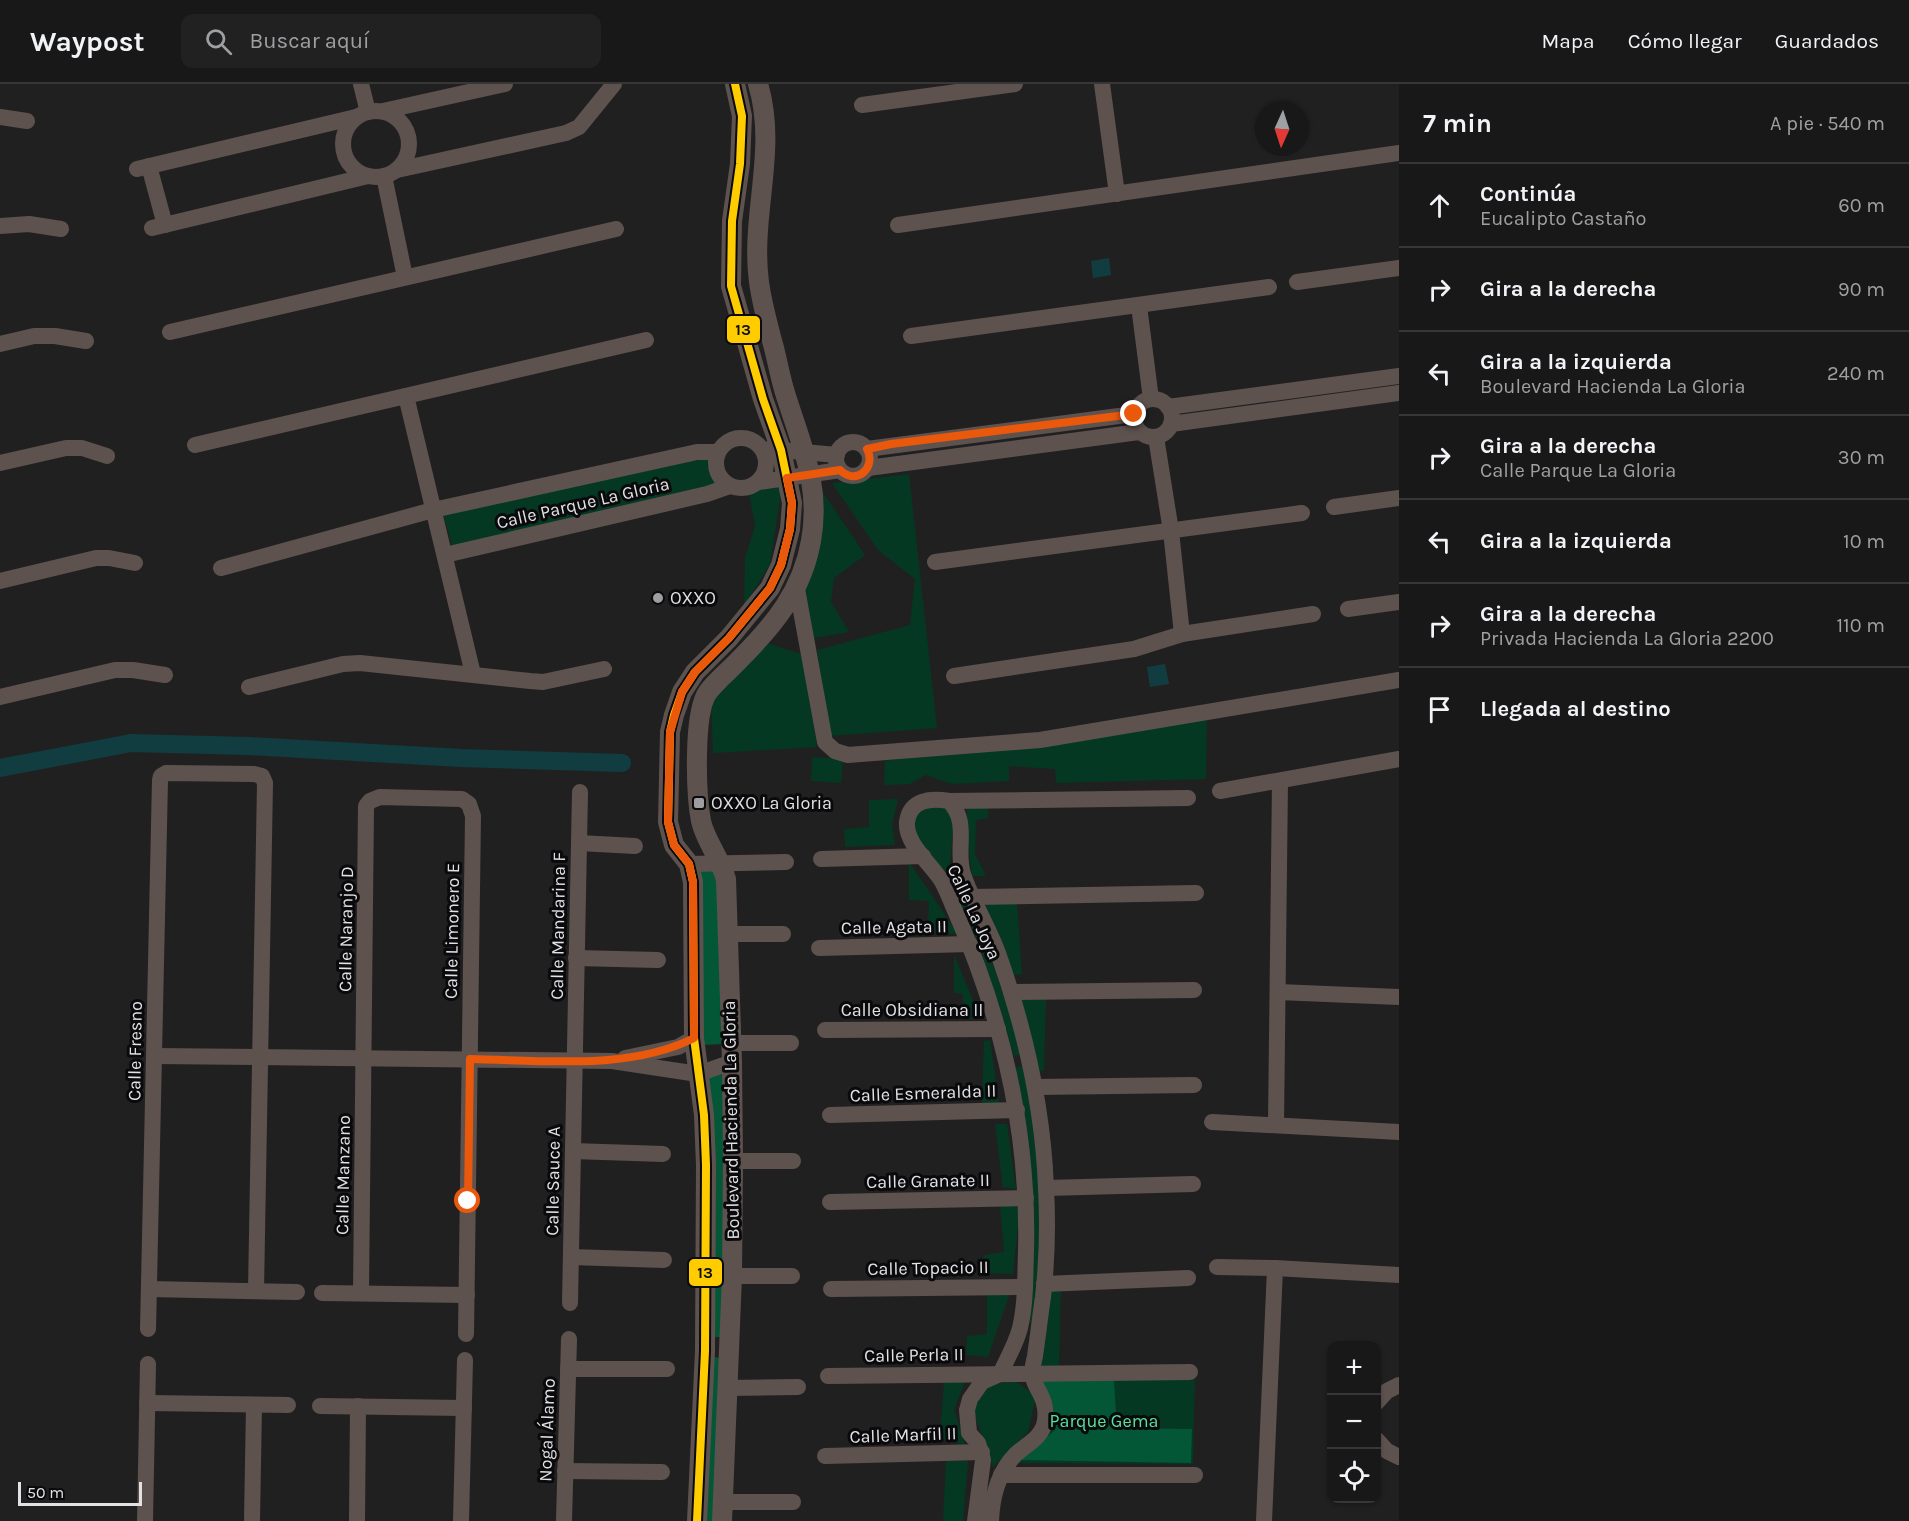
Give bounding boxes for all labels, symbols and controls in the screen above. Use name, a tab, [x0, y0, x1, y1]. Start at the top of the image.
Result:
search box	[181, 14, 601, 68]
text: Waypost	[30, 25, 145, 58]
icon: search	[202, 25, 235, 58]
text: Buscar aquí	[250, 28, 370, 54]
text: Mapa	[1541, 29, 1595, 53]
text: Cómo llegar	[1628, 29, 1742, 53]
text: Guardados	[1775, 29, 1879, 53]
north arrow	[1255, 102, 1309, 156]
text: 7 min	[1423, 108, 1492, 139]
text: A pie · 540 m	[1770, 112, 1885, 135]
text: Continúa	[1480, 181, 1576, 207]
icon: ahead	[1423, 189, 1456, 222]
text: 60 m	[1838, 194, 1885, 217]
text: Eucalipto Castaño	[1480, 207, 1646, 230]
icon: right	[1423, 273, 1456, 306]
text: Gira a la derecha	[1480, 276, 1656, 302]
text: 90 m	[1838, 278, 1885, 301]
line badge: 13	[726, 315, 761, 344]
text: 13	[735, 320, 751, 339]
text: Gira a la izquierda	[1480, 349, 1672, 375]
icon: left	[1423, 357, 1456, 390]
text: 240 m	[1827, 362, 1885, 385]
text: Boulevard Hacienda La Gloria	[1480, 375, 1746, 398]
route end	[1120, 400, 1146, 426]
text: Gira a la derecha	[1480, 433, 1656, 459]
icon: right	[1423, 441, 1456, 474]
text: 30 m	[1838, 446, 1885, 469]
text: Calle Parque La Gloria	[1480, 459, 1676, 482]
street label: Calle Parque La Gloria	[494, 472, 672, 534]
icon: left	[1423, 525, 1456, 558]
text: Gira a la izquierda	[1480, 528, 1672, 554]
text: 10 m	[1843, 530, 1885, 553]
place label: OXXO	[670, 587, 716, 609]
marker: OXXO	[651, 591, 665, 605]
text: Gira a la derecha	[1480, 601, 1656, 627]
icon: right	[1423, 609, 1456, 642]
text: 110 m	[1836, 614, 1885, 637]
text: Privada Hacienda La Gloria 2200	[1480, 627, 1774, 650]
icon: arrive	[1423, 693, 1456, 726]
text: Llegada al destino	[1480, 696, 1671, 722]
place label: OXXO La Gloria	[711, 792, 832, 814]
marker: OXXO La Gloria	[692, 796, 706, 810]
street label: Calle Mandarina F	[546, 852, 570, 1000]
street label: Calle La Joya	[942, 861, 1006, 963]
street label: Calle Limonero E	[440, 863, 464, 999]
street label: Calle Naranjo D	[334, 866, 358, 992]
street label: Calle Agata II	[841, 915, 947, 939]
street label: Calle Obsidiana II	[841, 999, 983, 1021]
street label: Boulevard Hacienda La Gloria	[718, 1000, 744, 1240]
street label: Calle Fresno	[123, 1001, 147, 1101]
street label: Calle Esmeralda II	[849, 1079, 997, 1107]
street label: Calle Manzano	[331, 1115, 355, 1235]
street label: Calle Sauce A	[541, 1126, 565, 1236]
street label: Calle Granate II	[866, 1169, 990, 1193]
route start	[454, 1187, 480, 1213]
street label: Calle Topacio II	[867, 1256, 989, 1280]
line badge: 13	[688, 1258, 723, 1287]
text: 13	[697, 1263, 713, 1282]
map controls	[1327, 1341, 1381, 1503]
button: +	[1327, 1341, 1381, 1395]
street label: Calle Perla II	[864, 1343, 964, 1367]
street label: Nogal Álamo	[533, 1378, 560, 1482]
button: −	[1327, 1395, 1381, 1449]
park label: Parque Gema	[1050, 1410, 1158, 1432]
street label: Calle Marfil II	[849, 1422, 957, 1448]
button: locate	[1327, 1449, 1381, 1503]
scale bar	[18, 1479, 142, 1506]
text: 50 m	[27, 1483, 64, 1502]

